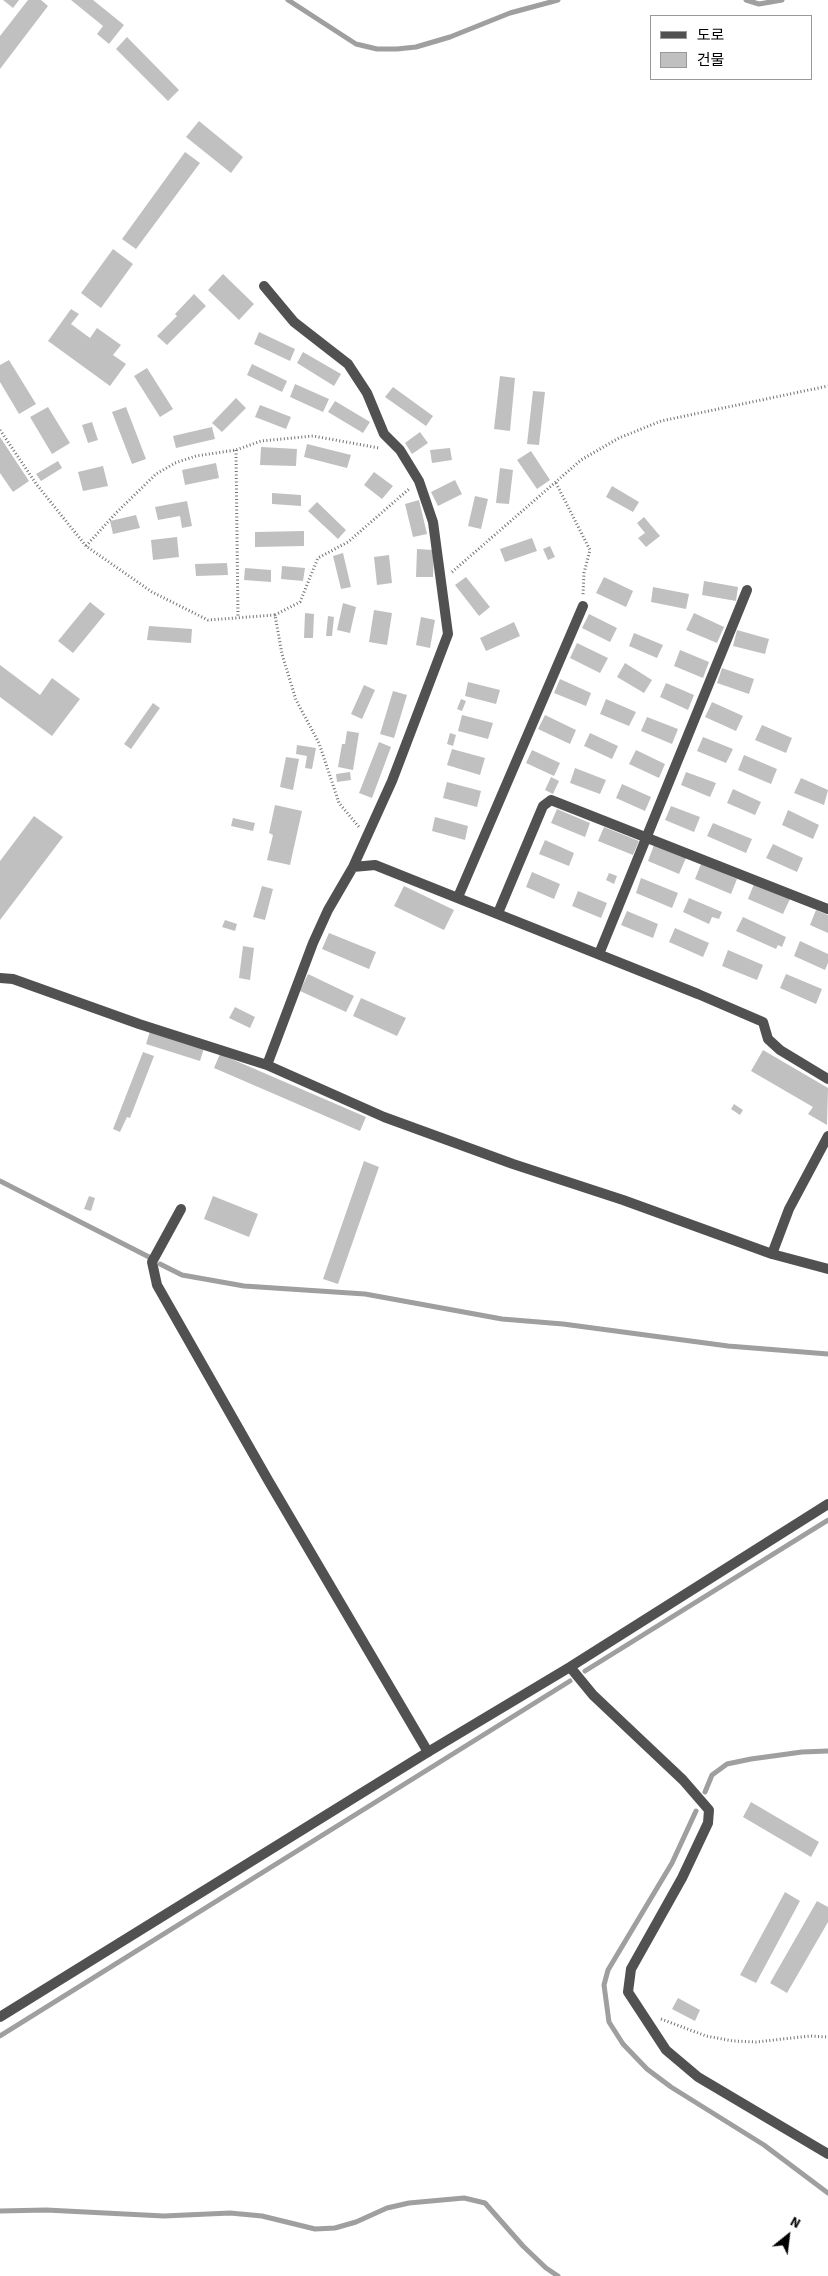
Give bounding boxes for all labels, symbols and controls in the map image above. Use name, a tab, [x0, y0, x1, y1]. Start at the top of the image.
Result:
legend	[650, 15, 813, 80]
text: 도로	[697, 25, 725, 46]
text: 건물	[697, 50, 725, 71]
north arrow	[763, 2211, 813, 2261]
text: N	[786, 2212, 804, 2234]

